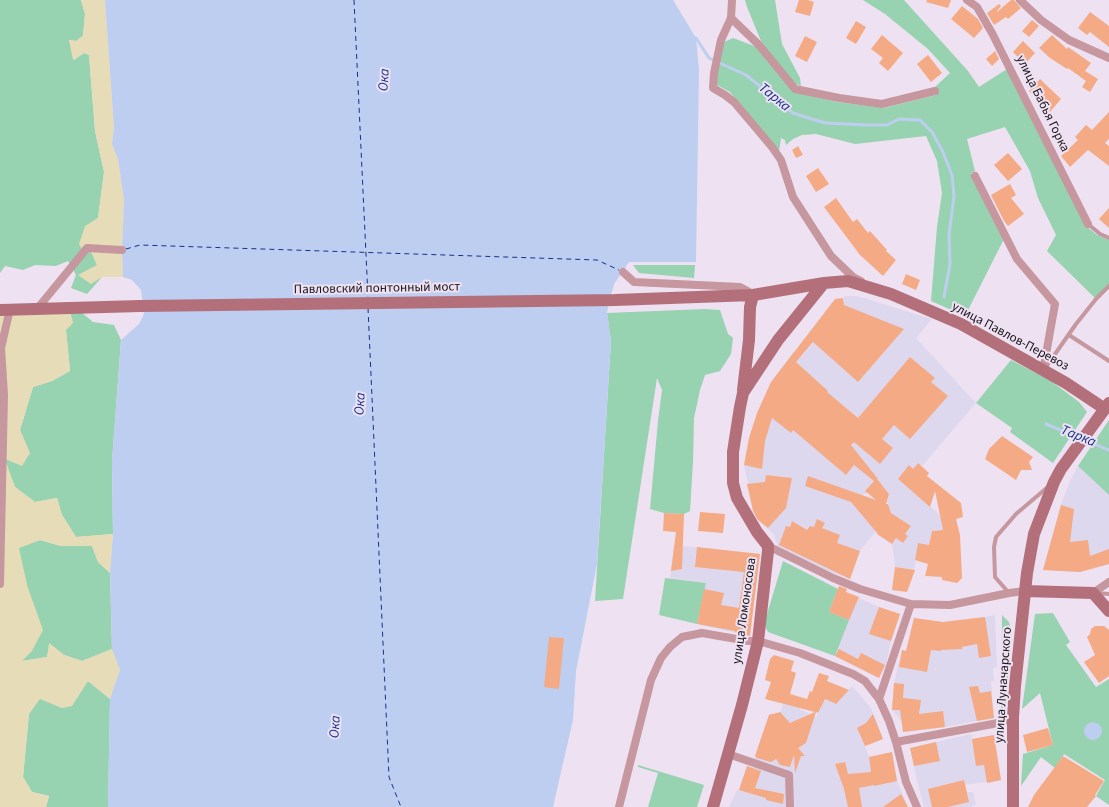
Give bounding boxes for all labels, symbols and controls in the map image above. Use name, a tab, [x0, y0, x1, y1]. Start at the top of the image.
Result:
street label: улица Бабья Горка	[1012, 53, 1072, 155]
water label: Ока	[376, 68, 394, 92]
water label: Тарка	[755, 80, 793, 116]
street label: Павловский понтонный мост	[294, 280, 460, 298]
street label: улица Павлов-Перевоз	[949, 299, 1071, 375]
water label: Ока	[352, 392, 370, 416]
water label: Тарка	[1058, 422, 1098, 452]
street label: улица Ломоносова	[730, 557, 760, 665]
street label: улица Луначарского	[992, 626, 1016, 744]
water label: Ока	[327, 715, 345, 739]

